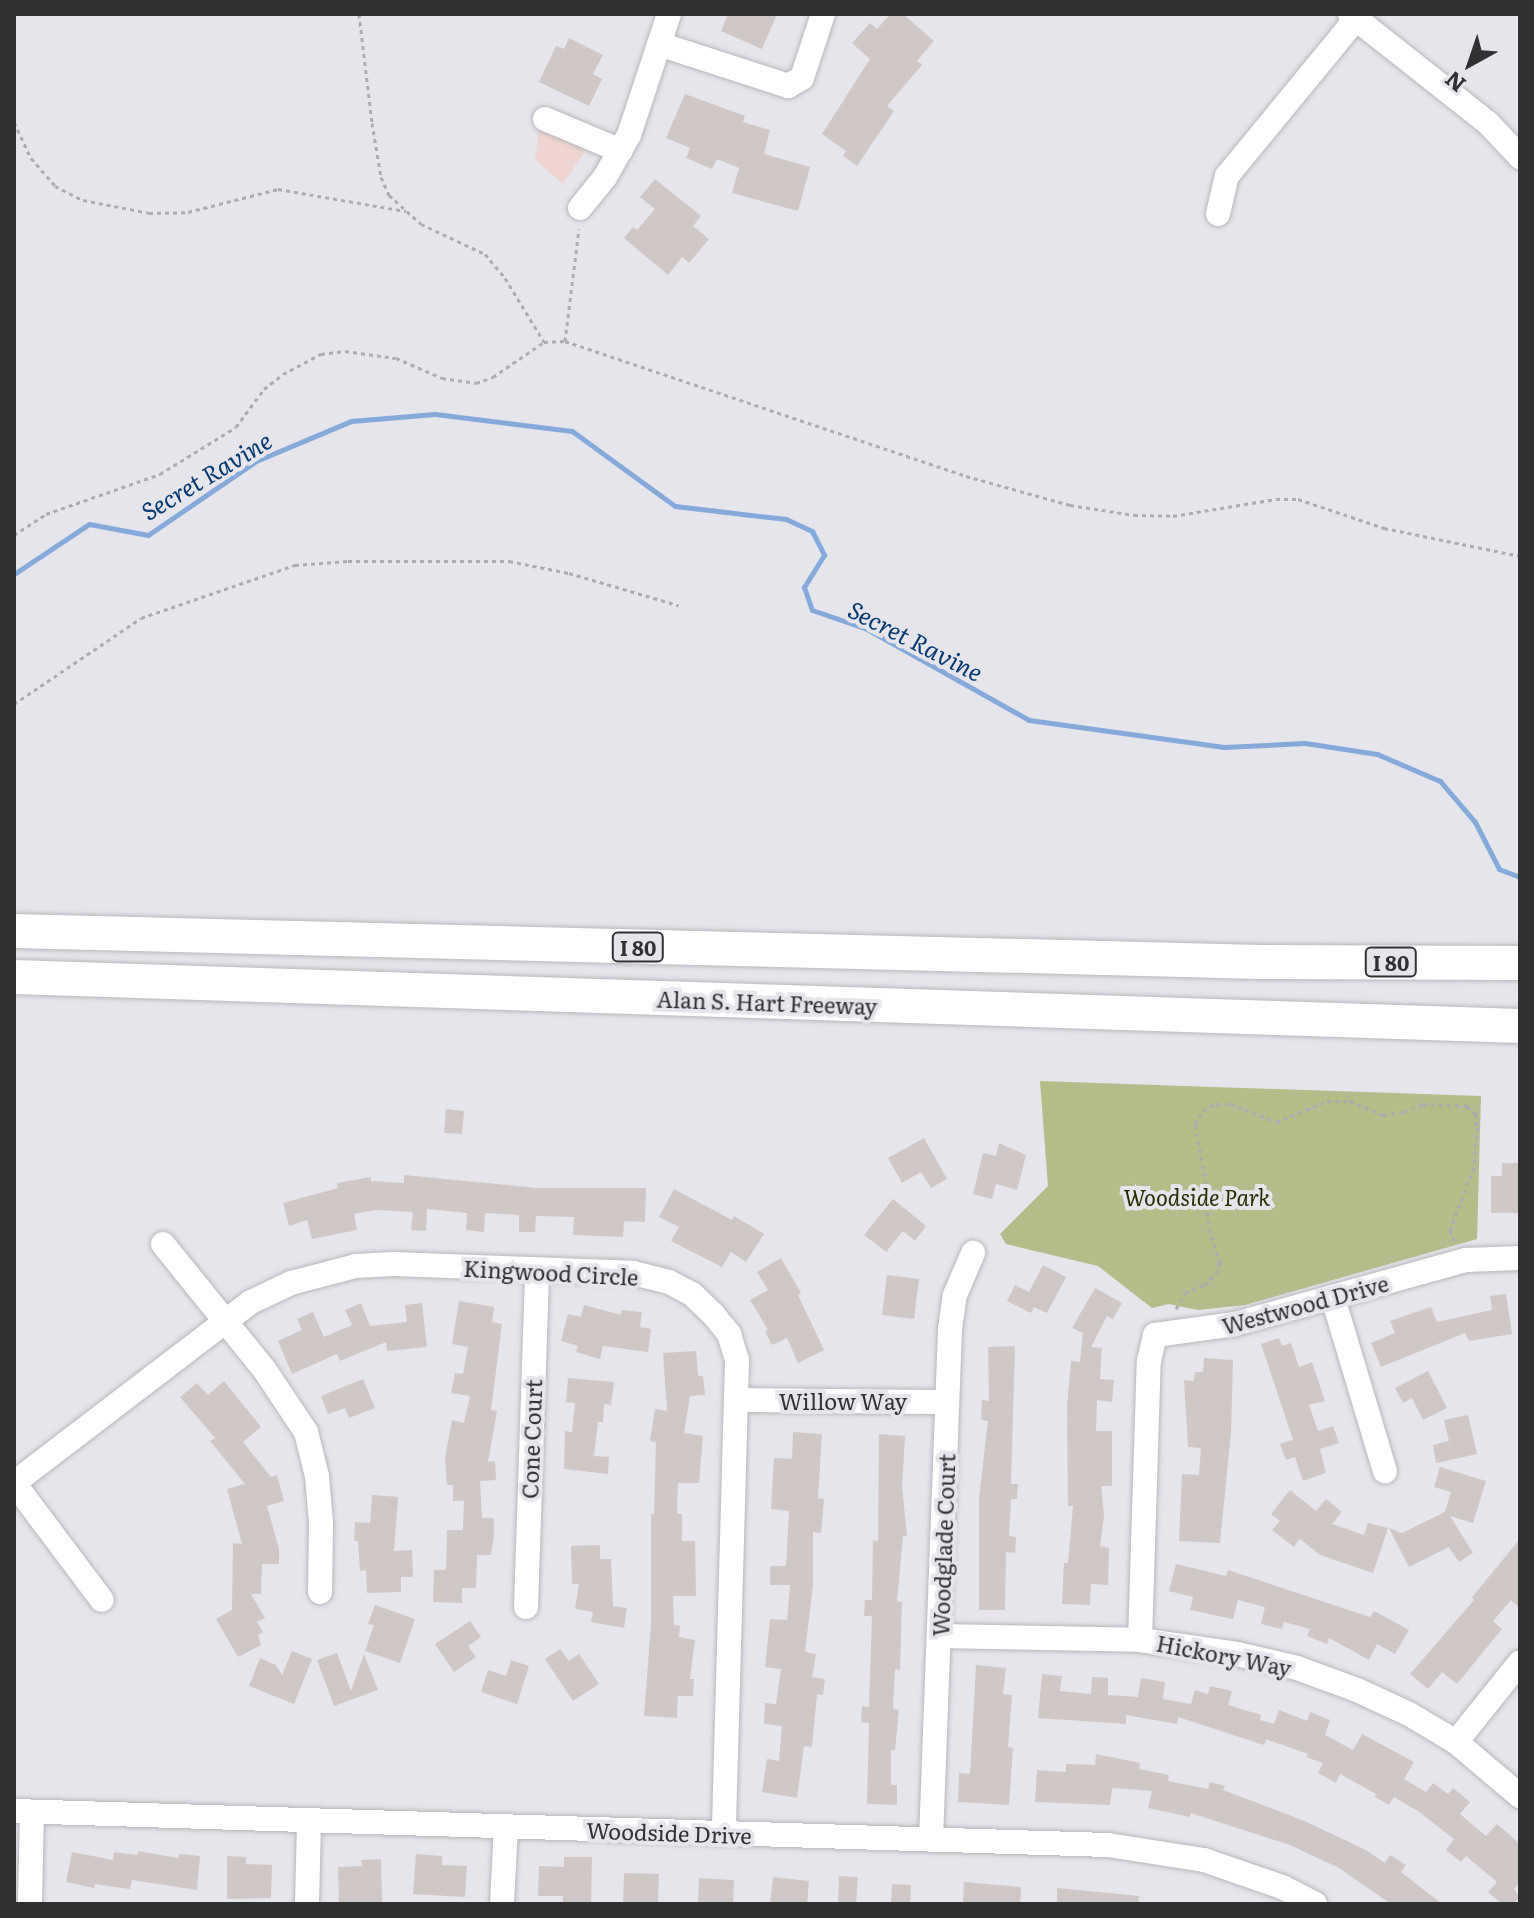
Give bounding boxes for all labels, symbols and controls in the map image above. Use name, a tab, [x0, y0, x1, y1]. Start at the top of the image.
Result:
north arrow	[1430, 24, 1510, 104]
text: N	[1437, 64, 1472, 101]
water label: Secret Ravine	[136, 425, 276, 525]
water label: Secret Ravine	[844, 594, 988, 686]
road number: I 80	[610, 931, 666, 963]
road number: I 80	[1363, 946, 1419, 978]
street label: Alan S. Hart Freeway	[656, 985, 878, 1019]
park label: Woodside Park	[1124, 1184, 1270, 1210]
street label: Kingwood Circle	[463, 1254, 639, 1290]
street label: Westwood Drive	[1219, 1269, 1391, 1339]
street label: Cone Court	[516, 1379, 546, 1499]
street label: Willow Way	[779, 1388, 907, 1414]
street label: Woodglade Court	[927, 1453, 959, 1637]
street label: Hickory Way	[1154, 1629, 1294, 1681]
street label: Woodside Drive	[586, 1816, 752, 1848]

